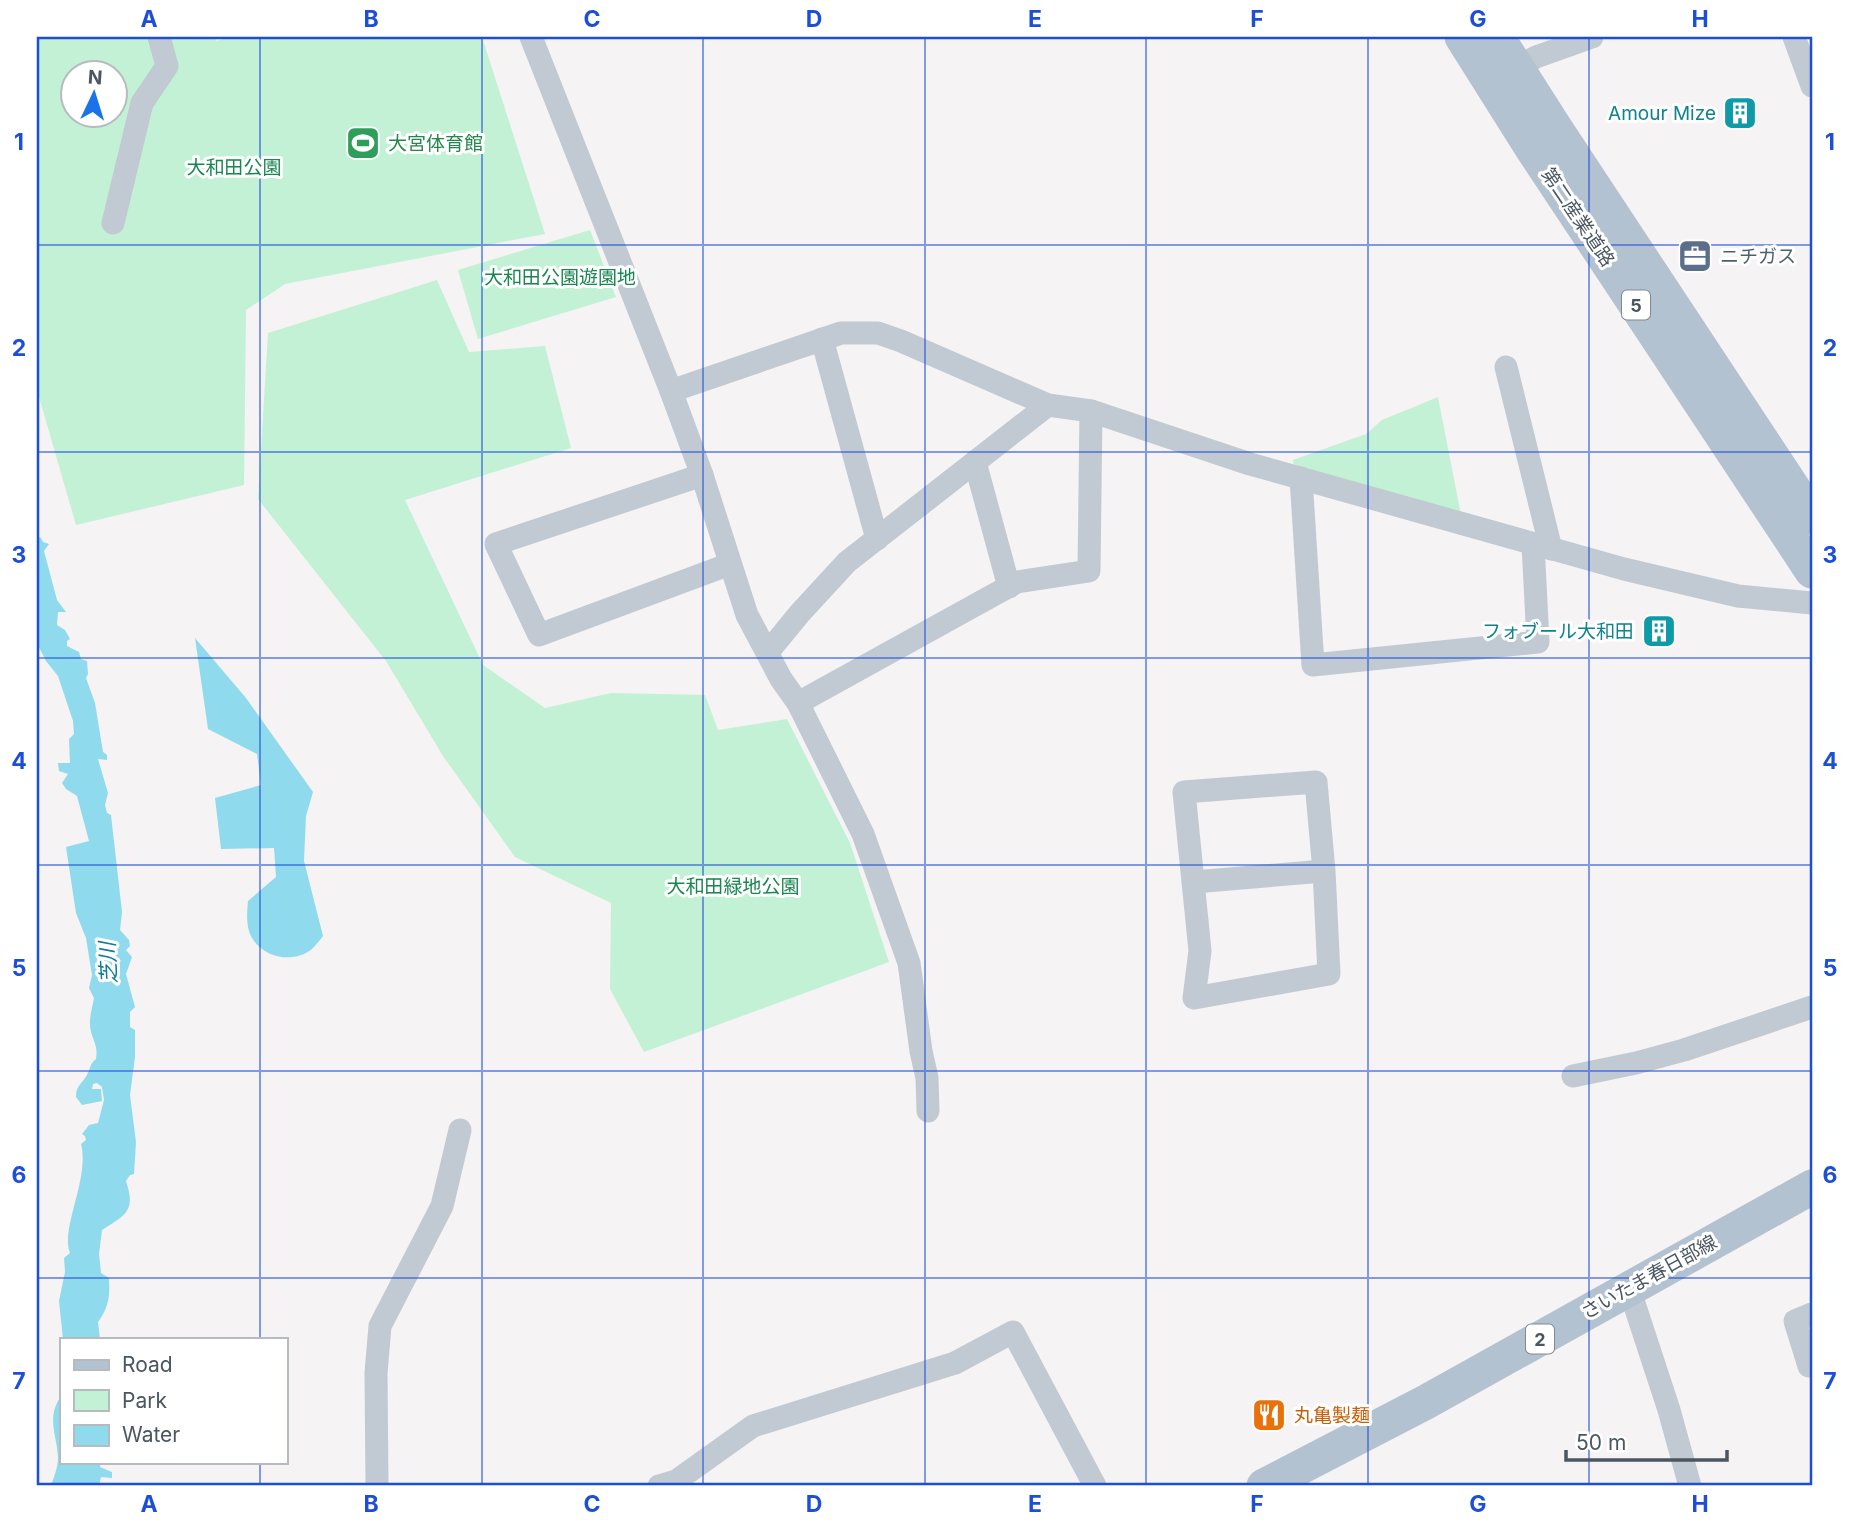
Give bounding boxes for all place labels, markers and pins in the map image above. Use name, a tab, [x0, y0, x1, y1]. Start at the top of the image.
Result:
building icon: Amour Mize	[1721, 94, 1759, 132]
place label: Amour Mize	[1608, 102, 1716, 125]
sports icon: 大宮体育館	[344, 124, 382, 162]
place label: 大宮体育館	[388, 132, 483, 155]
office icon: ニチガス	[1676, 237, 1714, 275]
place label: ニチガス	[1720, 245, 1796, 268]
building icon: フォブール大和田	[1640, 612, 1678, 650]
place label: フォブール大和田	[1482, 620, 1634, 643]
restaurant icon: 丸亀製麺	[1250, 1396, 1288, 1434]
place label: 丸亀製麺	[1294, 1404, 1370, 1427]

